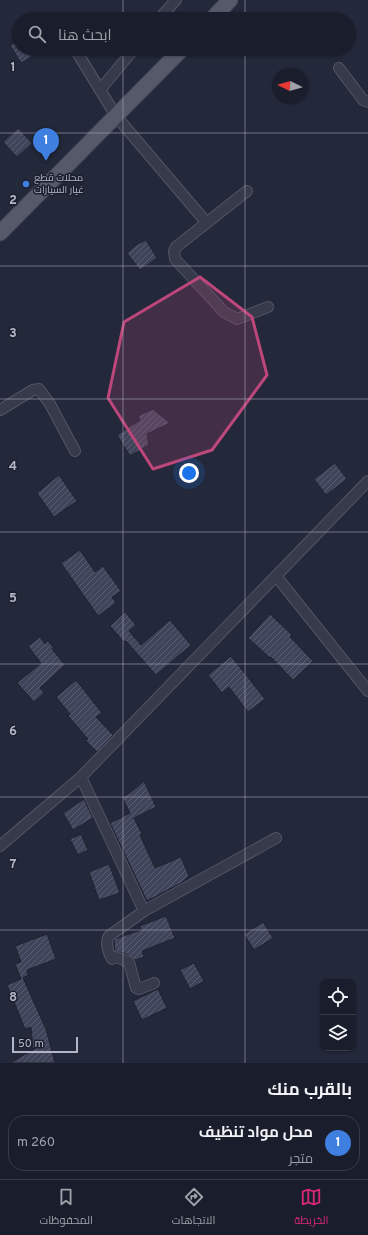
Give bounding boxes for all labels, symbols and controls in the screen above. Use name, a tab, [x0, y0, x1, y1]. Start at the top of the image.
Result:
search box	[12, 12, 356, 56]
icon: search	[26, 23, 48, 45]
text: ابحث هنا	[58, 27, 112, 46]
text: 1	[10, 60, 16, 76]
north arrow	[272, 68, 308, 104]
pin: 1	[33, 128, 59, 161]
place label: محلات قطع غيار السيارات	[34, 172, 84, 197]
marker: محلات قطع غيار السيارات	[21, 179, 31, 189]
text: 2	[9, 193, 17, 209]
text: 3	[9, 326, 17, 342]
text: 4	[9, 459, 17, 475]
your location	[179, 463, 199, 483]
text: 5	[9, 591, 17, 607]
text: 6	[9, 724, 17, 740]
text: 7	[10, 857, 17, 873]
map controls	[320, 979, 356, 1051]
button: locate	[320, 979, 356, 1015]
text: 8	[9, 990, 17, 1006]
button: layers	[320, 1015, 356, 1051]
scale bar	[12, 1035, 78, 1054]
text: 50 m	[18, 1037, 44, 1051]
text: بالقرب منك	[268, 1080, 352, 1102]
text: محل مواد تنظيف	[199, 1124, 313, 1143]
text: 260 m	[17, 1135, 55, 1151]
text: 1	[335, 1135, 341, 1151]
text: متجر	[289, 1152, 313, 1168]
tab: المحفوظات	[39, 1186, 93, 1230]
tab: الاتجاهات	[172, 1186, 215, 1230]
tab: الخريطة	[294, 1186, 329, 1230]

